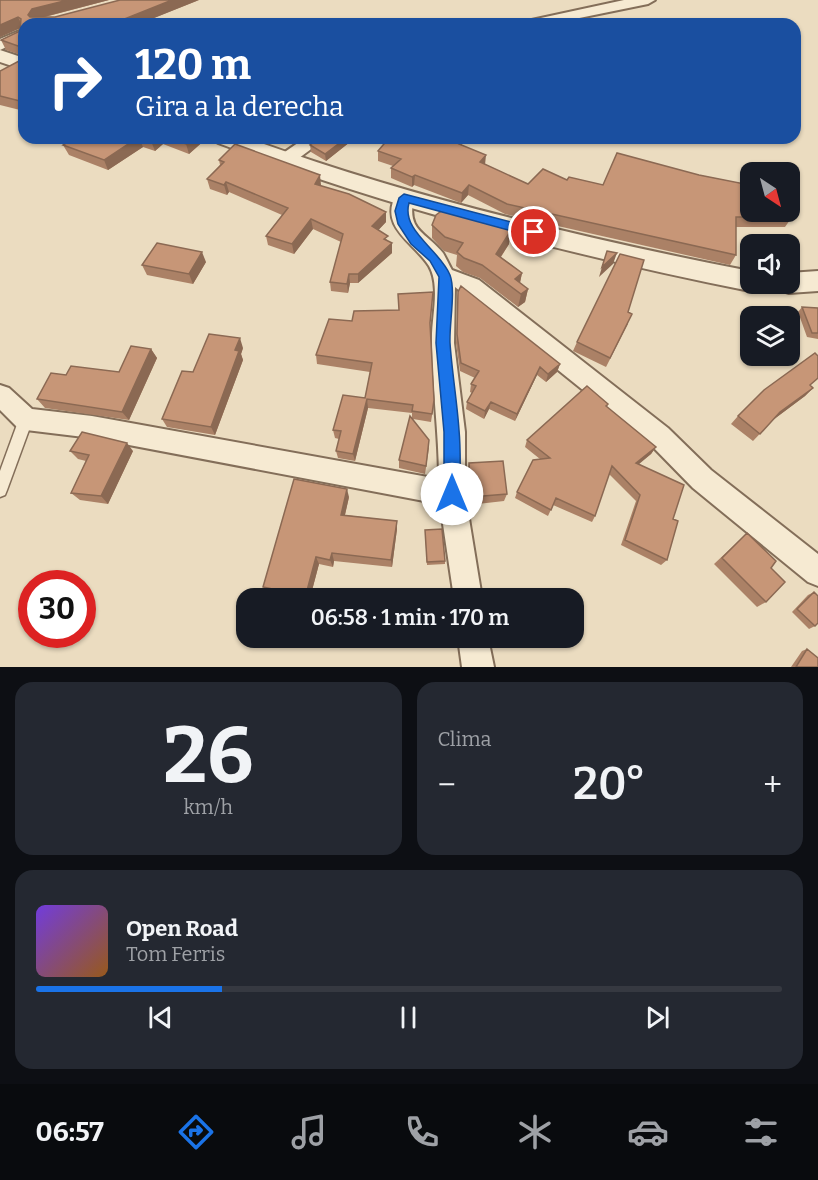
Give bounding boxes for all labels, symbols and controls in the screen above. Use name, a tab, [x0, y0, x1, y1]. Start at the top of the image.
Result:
text: 120 m	[135, 40, 251, 90]
icon: right	[36, 42, 114, 120]
text: Gira a la derecha	[135, 91, 344, 123]
north arrow	[740, 162, 800, 222]
map controls	[740, 162, 800, 366]
pin	[508, 206, 559, 257]
icon: arrive	[517, 215, 550, 248]
button: sound	[740, 234, 800, 294]
button: layers	[740, 306, 800, 366]
position arrow	[420, 462, 484, 526]
speed limit sign: 30	[18, 570, 96, 648]
text: 06:58 · 1 min · 170 m	[311, 604, 509, 631]
text: 26	[163, 709, 253, 803]
text: Clima	[438, 727, 492, 751]
text: 20°	[573, 757, 646, 811]
text: −	[438, 765, 456, 805]
text: +	[763, 765, 782, 805]
text: km/h	[184, 795, 233, 819]
text: Open Road	[126, 915, 238, 942]
text: Tom Ferris	[126, 942, 225, 966]
icon: previous	[144, 1001, 177, 1034]
icon: pause	[392, 1001, 425, 1034]
icon: next	[641, 1001, 674, 1034]
icon: directions	[175, 1111, 217, 1153]
icon: music	[288, 1111, 330, 1153]
icon: phone	[401, 1111, 443, 1153]
icon: climate	[514, 1111, 556, 1153]
icon: car	[627, 1111, 669, 1153]
icon: filters	[740, 1111, 782, 1153]
text: 06:57	[36, 1116, 104, 1148]

